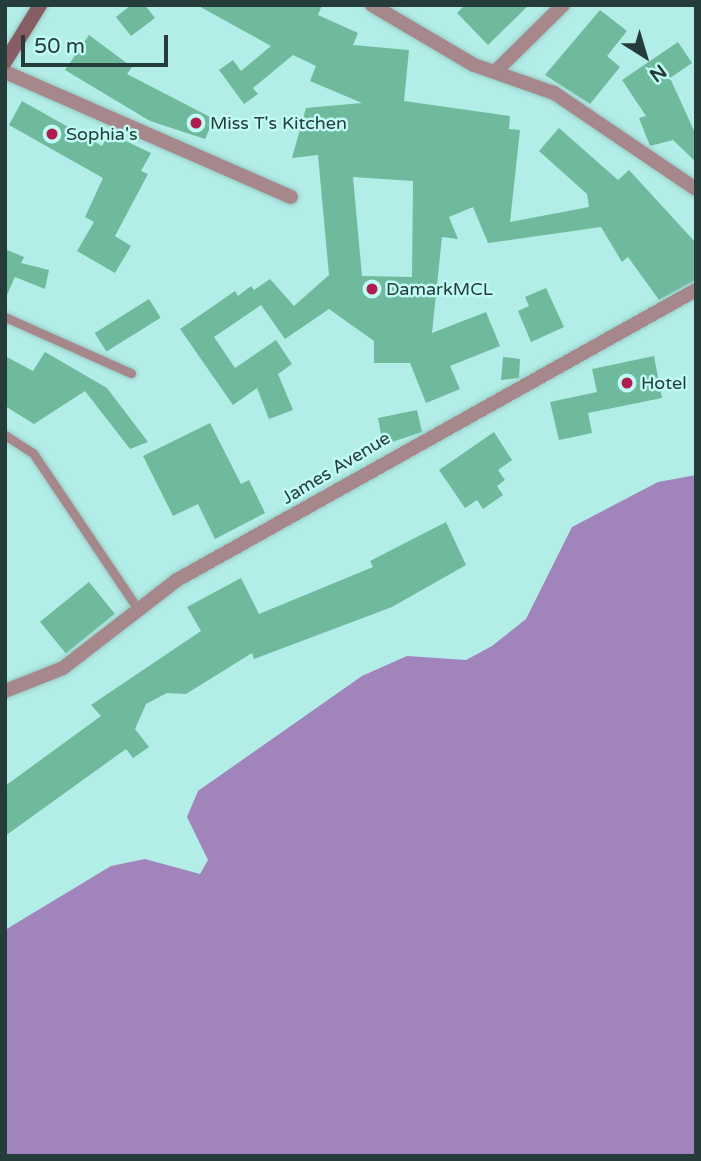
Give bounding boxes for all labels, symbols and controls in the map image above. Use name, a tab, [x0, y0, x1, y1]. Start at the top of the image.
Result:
scale bar	[24, 21, 172, 65]
north arrow	[610, 21, 680, 91]
text: 50 m	[34, 34, 85, 59]
text: N	[645, 59, 670, 86]
place label: Miss T's Kitchen	[210, 112, 347, 134]
marker: Miss T's Kitchen	[188, 115, 204, 131]
place label: Sophia's	[66, 123, 138, 145]
marker: Sophia's	[44, 126, 60, 142]
place label: DamarkMCL	[386, 278, 493, 300]
marker: DamarkMCL	[364, 281, 380, 297]
place label: Hotel	[641, 372, 687, 394]
marker: Hotel	[619, 375, 635, 391]
street label: James Avenue	[278, 427, 394, 509]

